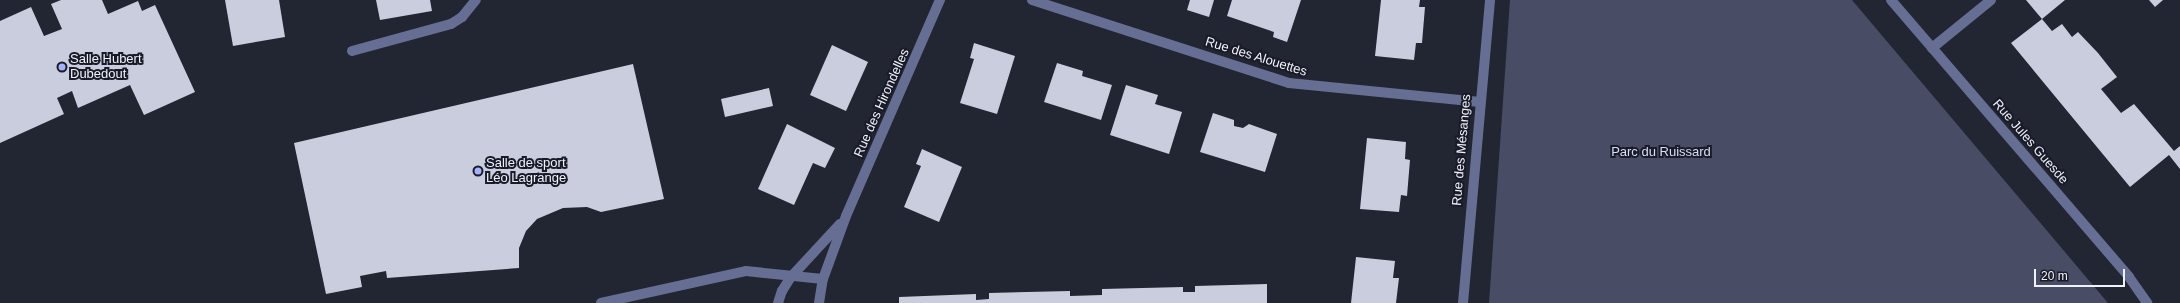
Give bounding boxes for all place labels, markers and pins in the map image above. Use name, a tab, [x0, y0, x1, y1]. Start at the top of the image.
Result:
place label: Salle Hubert Dubedout	[70, 52, 142, 83]
marker: Salle Hubert Dubedout	[57, 62, 67, 72]
place label: Salle de sport Léo Lagrange	[486, 156, 566, 187]
marker: Salle de sport Léo Lagrange	[473, 166, 483, 176]

